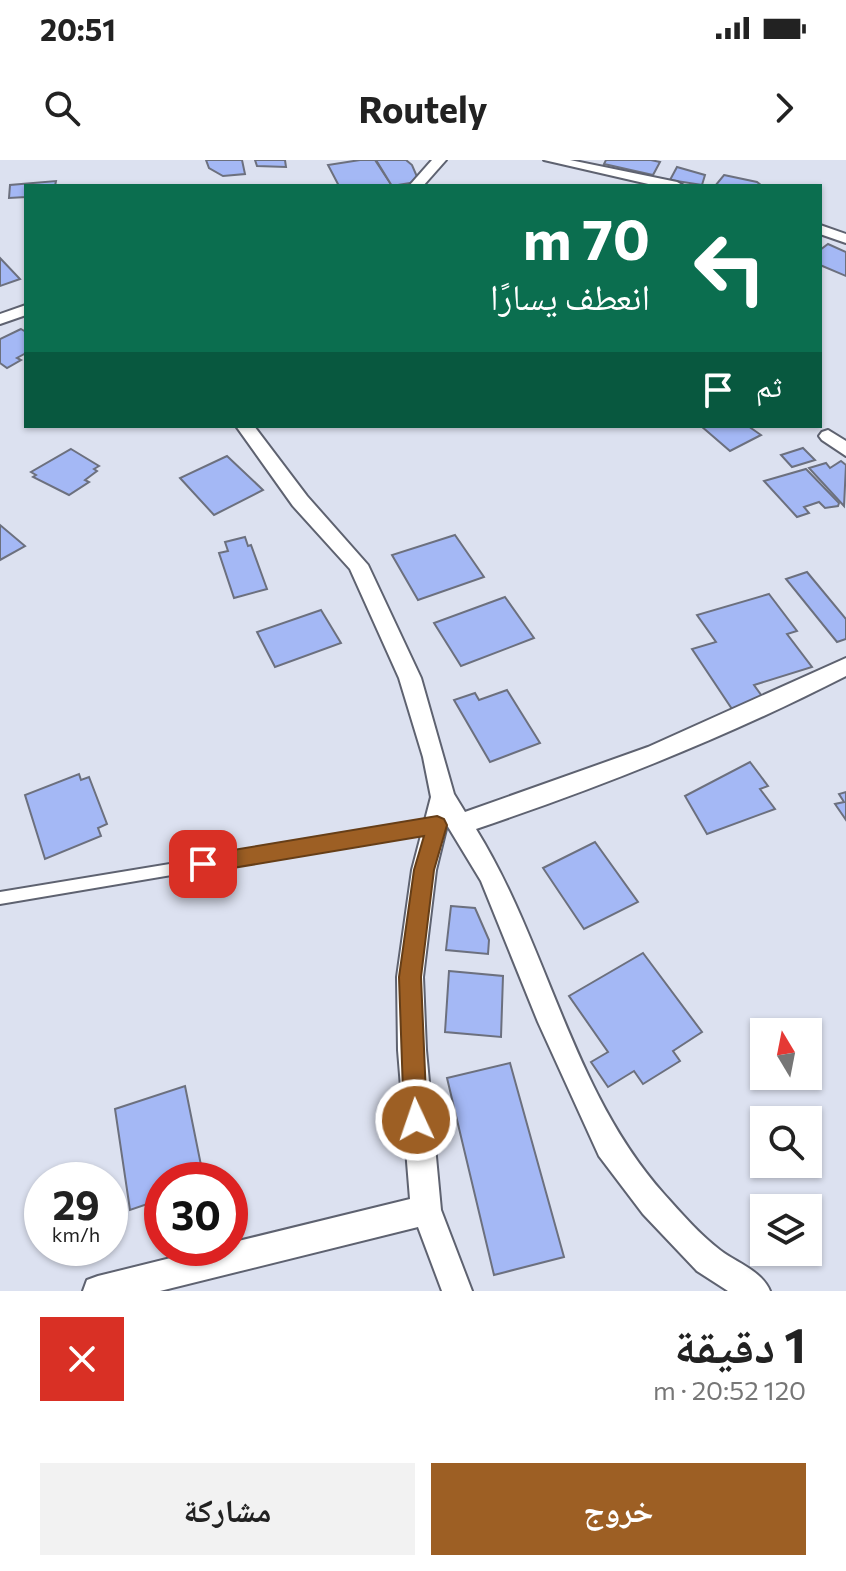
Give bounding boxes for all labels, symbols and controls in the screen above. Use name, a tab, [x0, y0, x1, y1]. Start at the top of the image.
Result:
text: 20:51	[40, 10, 116, 47]
icon: search	[40, 86, 84, 130]
text: Routely	[358, 86, 488, 130]
icon: forward	[762, 86, 806, 130]
text: 70 m	[523, 203, 650, 272]
icon: left	[678, 216, 782, 320]
text: انعطف يسارًا	[490, 273, 650, 317]
text: ثم	[756, 366, 782, 403]
icon: arrive	[696, 368, 740, 412]
pin	[169, 830, 237, 898]
icon: arrive	[181, 842, 225, 886]
north arrow	[750, 1018, 822, 1090]
map controls	[750, 1018, 822, 1266]
position arrow	[374, 1078, 458, 1162]
button: search	[750, 1106, 822, 1178]
speed limit sign: 30	[144, 1162, 248, 1266]
text: 29	[52, 1179, 100, 1228]
button: layers	[750, 1194, 822, 1266]
text: km/h	[52, 1222, 100, 1246]
text: 1 دقيقة	[674, 1314, 806, 1373]
button: close	[40, 1317, 124, 1401]
text: 120 m · 20:52	[653, 1374, 806, 1405]
button: مشاركة	[40, 1463, 415, 1555]
button: خروج	[431, 1463, 806, 1555]

